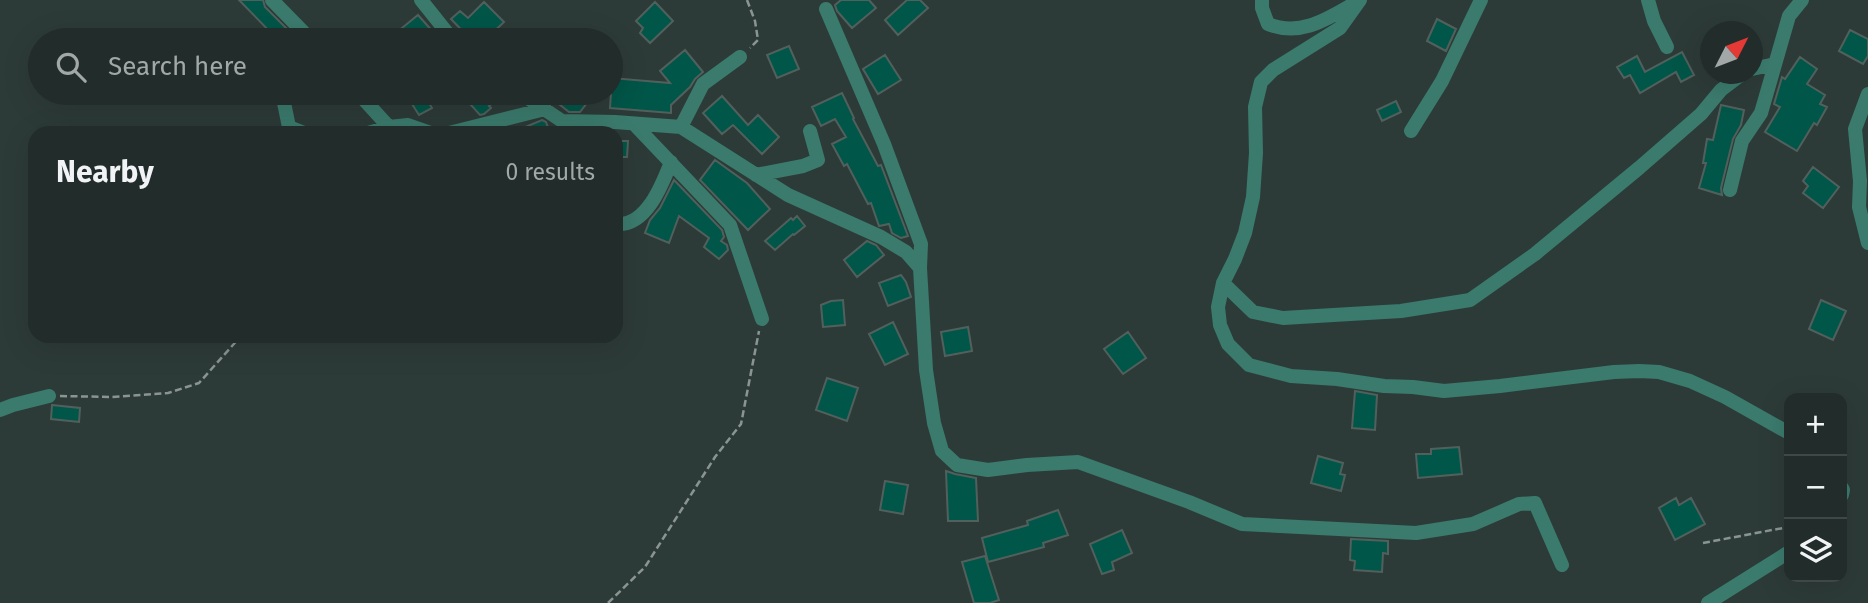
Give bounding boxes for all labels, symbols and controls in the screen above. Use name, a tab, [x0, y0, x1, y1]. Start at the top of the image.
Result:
north arrow	[1700, 21, 1763, 84]
search box	[28, 28, 623, 105]
icon: search	[52, 48, 90, 86]
text: Search here	[108, 51, 247, 82]
text: Nearby	[56, 154, 154, 190]
text: 0 results	[505, 158, 595, 186]
map controls	[1784, 393, 1847, 582]
button: +	[1784, 393, 1847, 456]
button: −	[1784, 456, 1847, 519]
button: layers	[1784, 519, 1847, 582]

